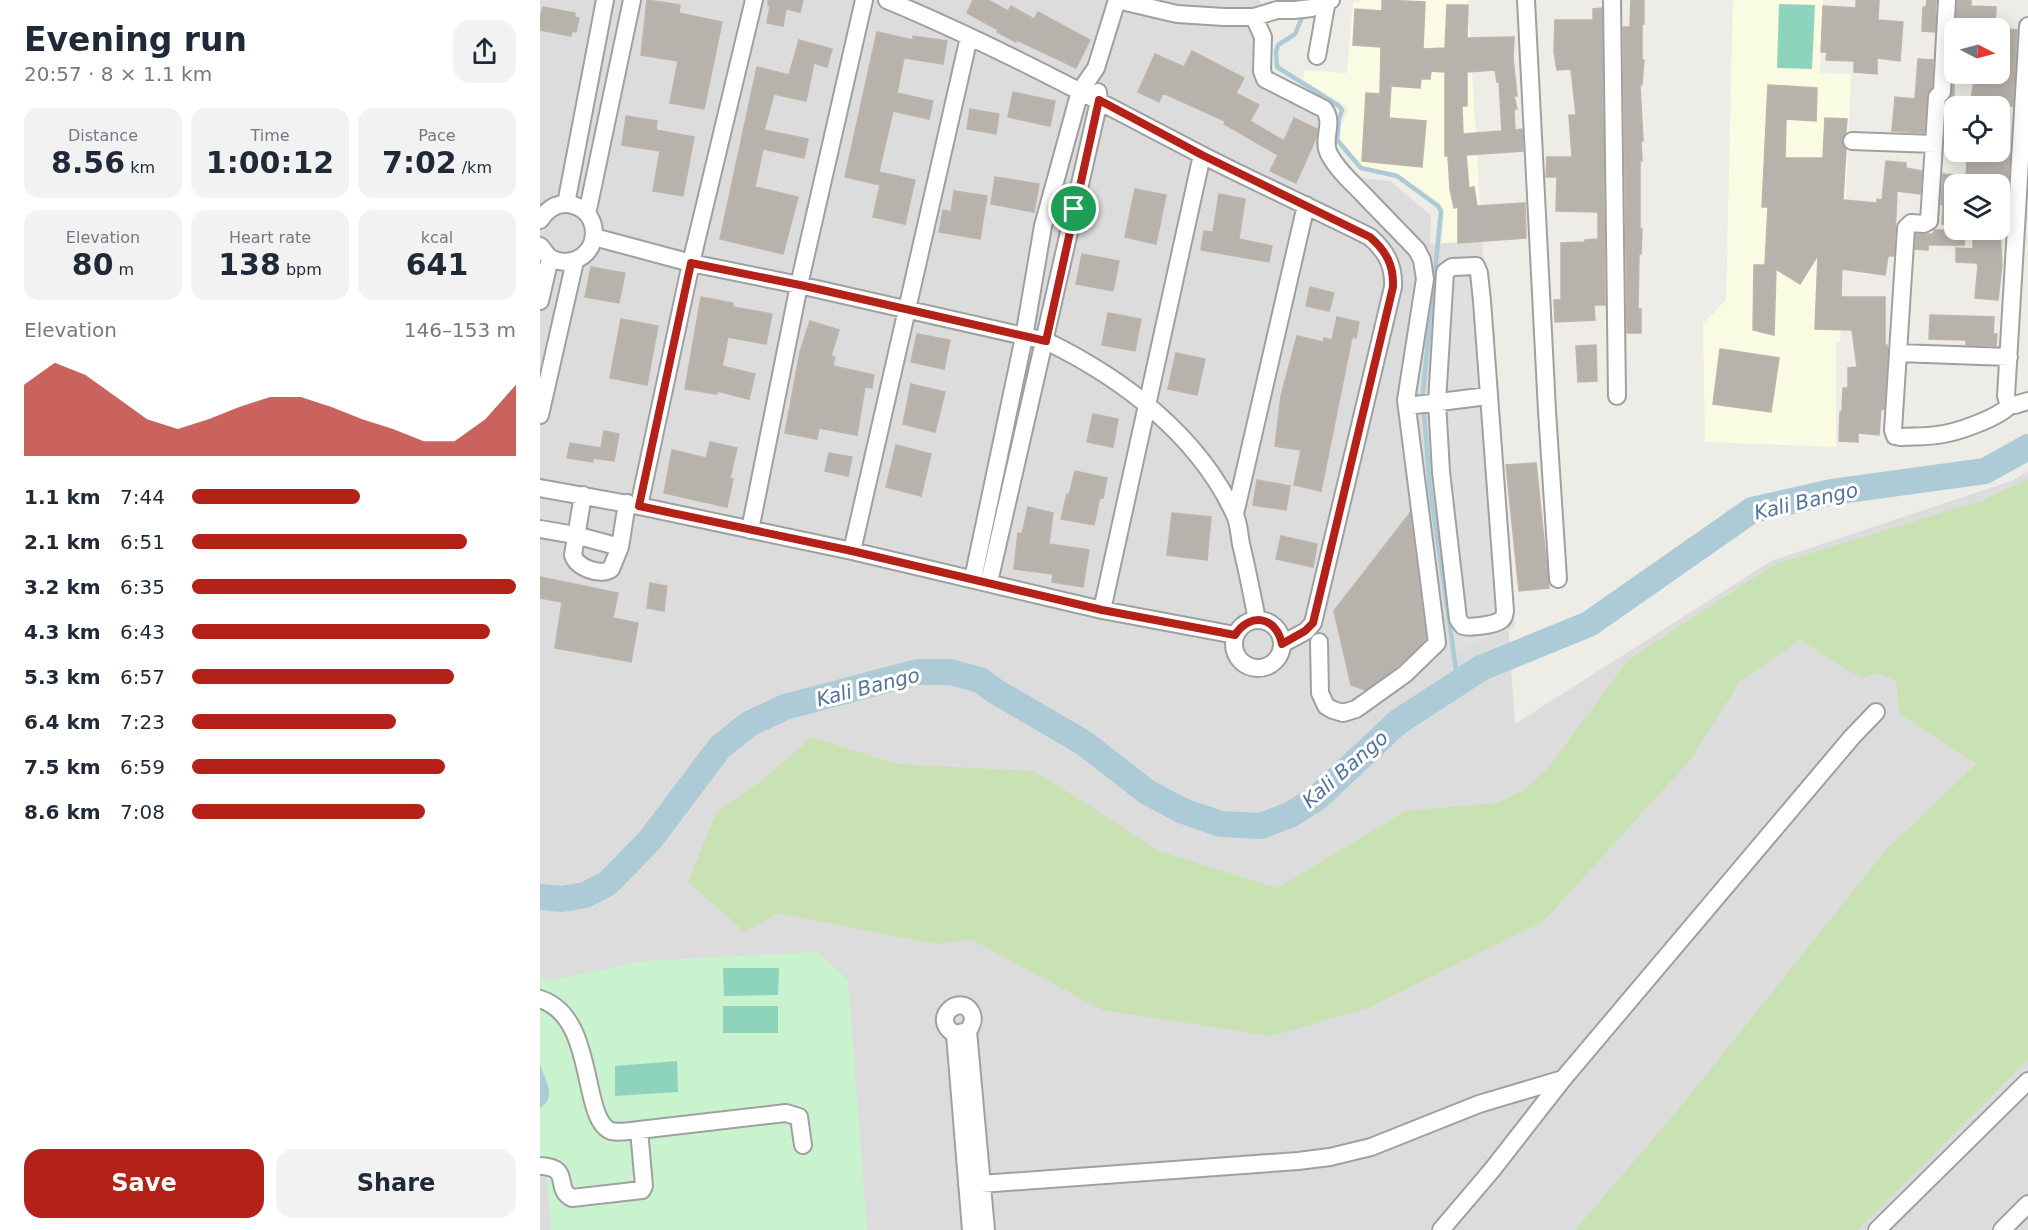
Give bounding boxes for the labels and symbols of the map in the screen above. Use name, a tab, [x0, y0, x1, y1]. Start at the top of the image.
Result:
north arrow	[1944, 18, 2010, 84]
pin	[1048, 183, 1099, 234]
water label: Kali Bango	[1752, 477, 1860, 525]
water label: Kali Bango	[814, 663, 922, 711]
water label: Kali Bango	[1297, 725, 1393, 813]

